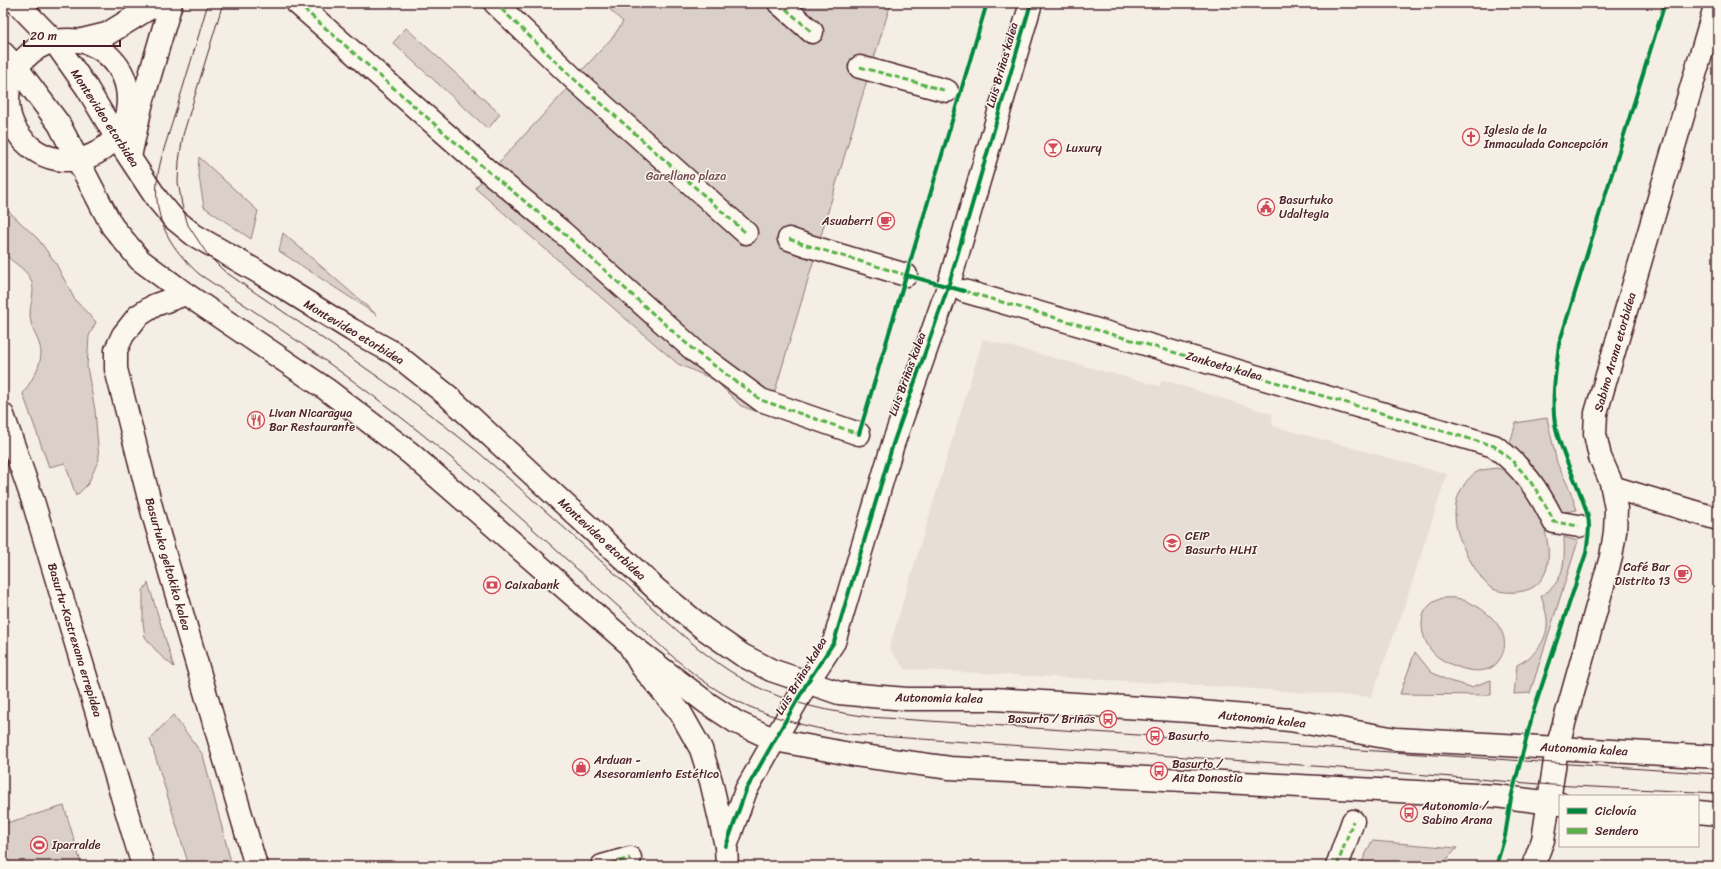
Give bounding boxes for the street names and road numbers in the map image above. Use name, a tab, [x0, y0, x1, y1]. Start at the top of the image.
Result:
street label: Luis Briñas kalea	[979, 20, 1025, 110]
street label: Montevideo etorbidea	[65, 64, 145, 172]
street label: Sabino Arana etorbidea	[1587, 290, 1643, 414]
street label: Montevideo etorbidea	[299, 293, 409, 371]
street label: Luis Briñas kalea	[882, 329, 932, 419]
street label: Zankoeta kalea	[1183, 345, 1265, 387]
street label: Montevideo etorbidea	[553, 492, 651, 586]
street label: Basurtuko geltokiko kalea	[138, 495, 198, 634]
street label: Basurtu-Kastrexana errepidea	[41, 560, 109, 720]
street label: Luis Briñas kalea	[769, 633, 833, 719]
street label: Autonomia kalea	[894, 686, 984, 710]
street label: Autonomia kalea	[1216, 703, 1308, 735]
street label: Autonomia kalea	[1539, 736, 1629, 762]

